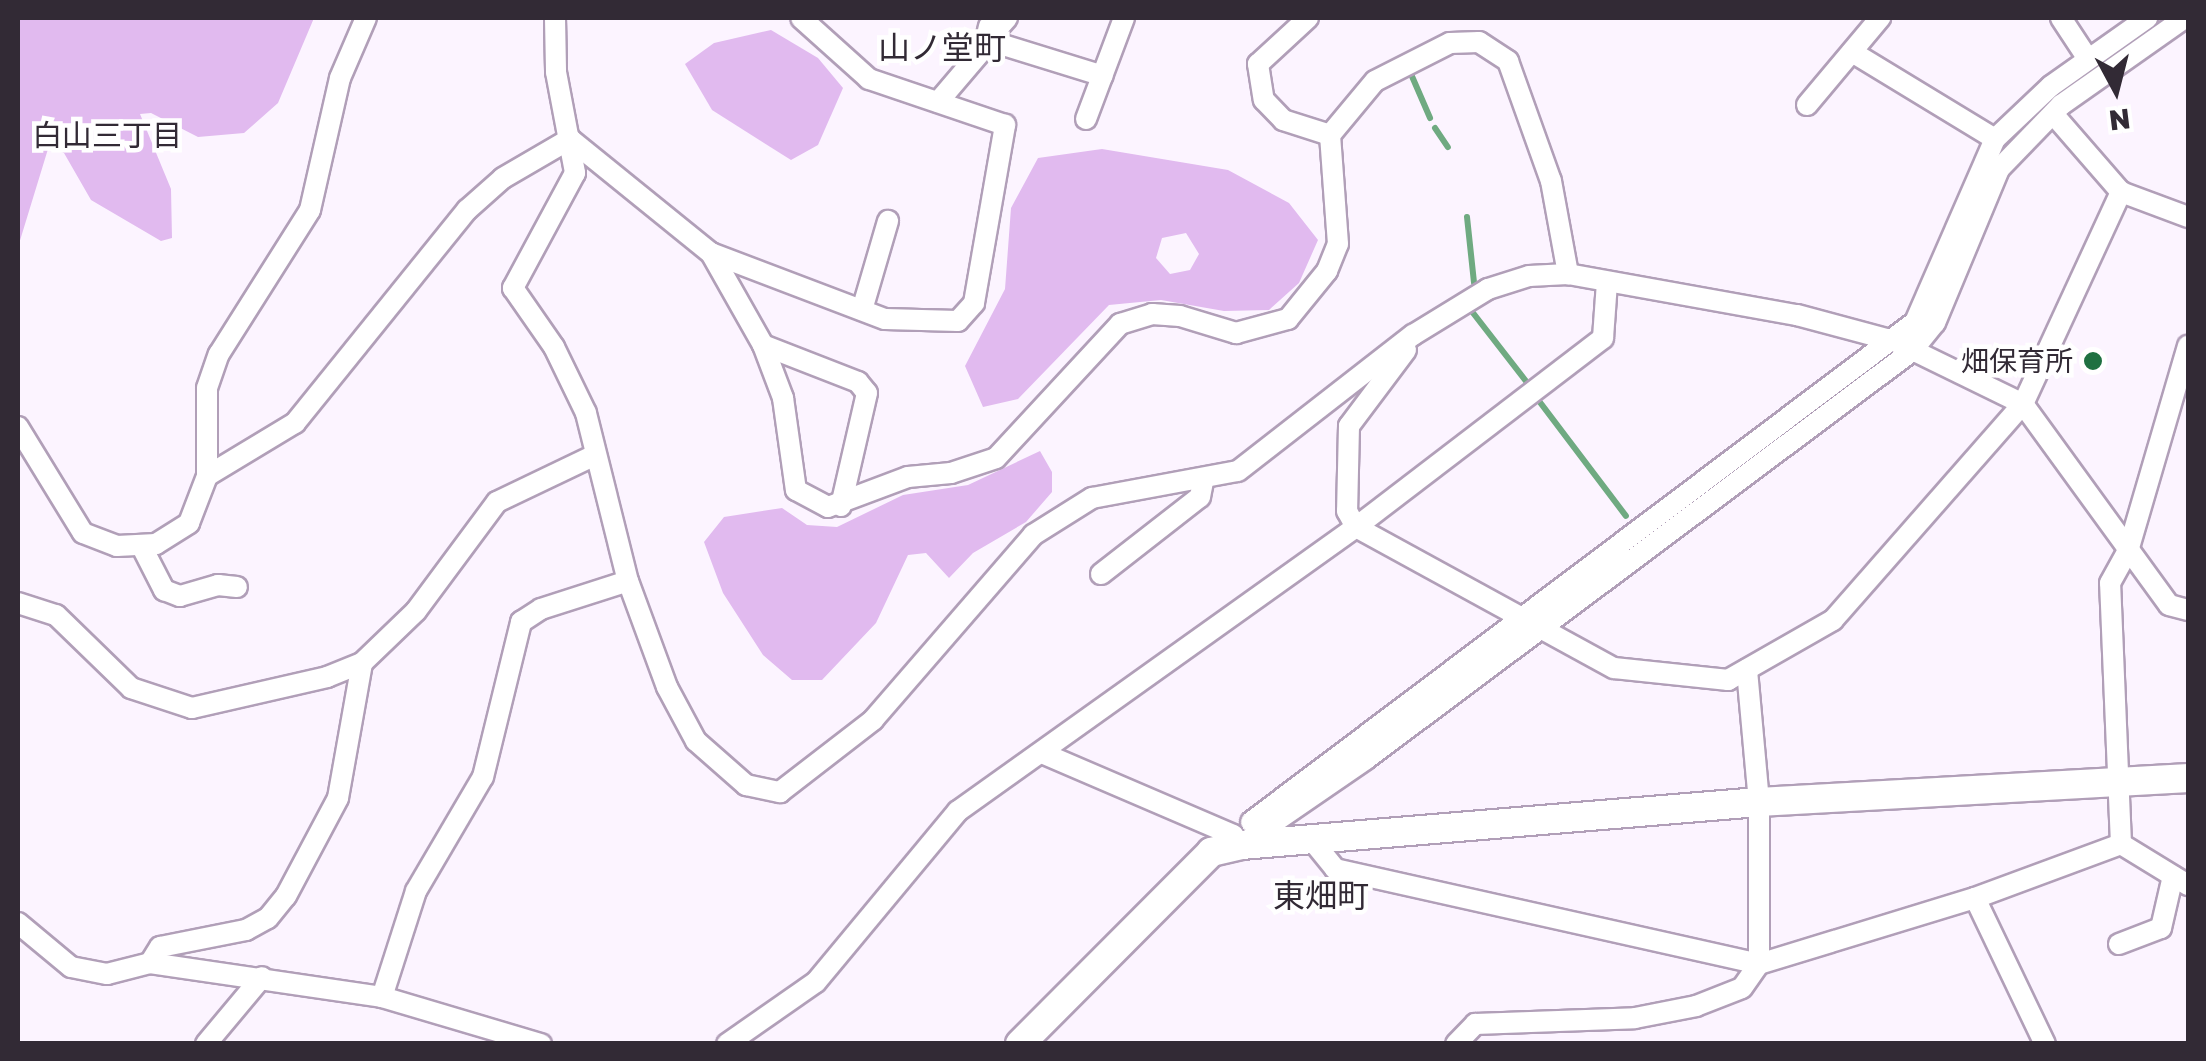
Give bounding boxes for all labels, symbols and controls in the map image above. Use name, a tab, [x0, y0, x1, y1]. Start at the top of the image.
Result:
district label: 山ノ堂町	[878, 28, 1006, 66]
north arrow	[2066, 40, 2166, 140]
text: N	[2107, 103, 2132, 138]
district label: 白山三丁目	[32, 117, 182, 153]
place label: 畑保育所	[1961, 344, 2073, 378]
marker: 畑保育所	[2082, 350, 2104, 372]
district label: 東畑町	[1273, 876, 1369, 914]

